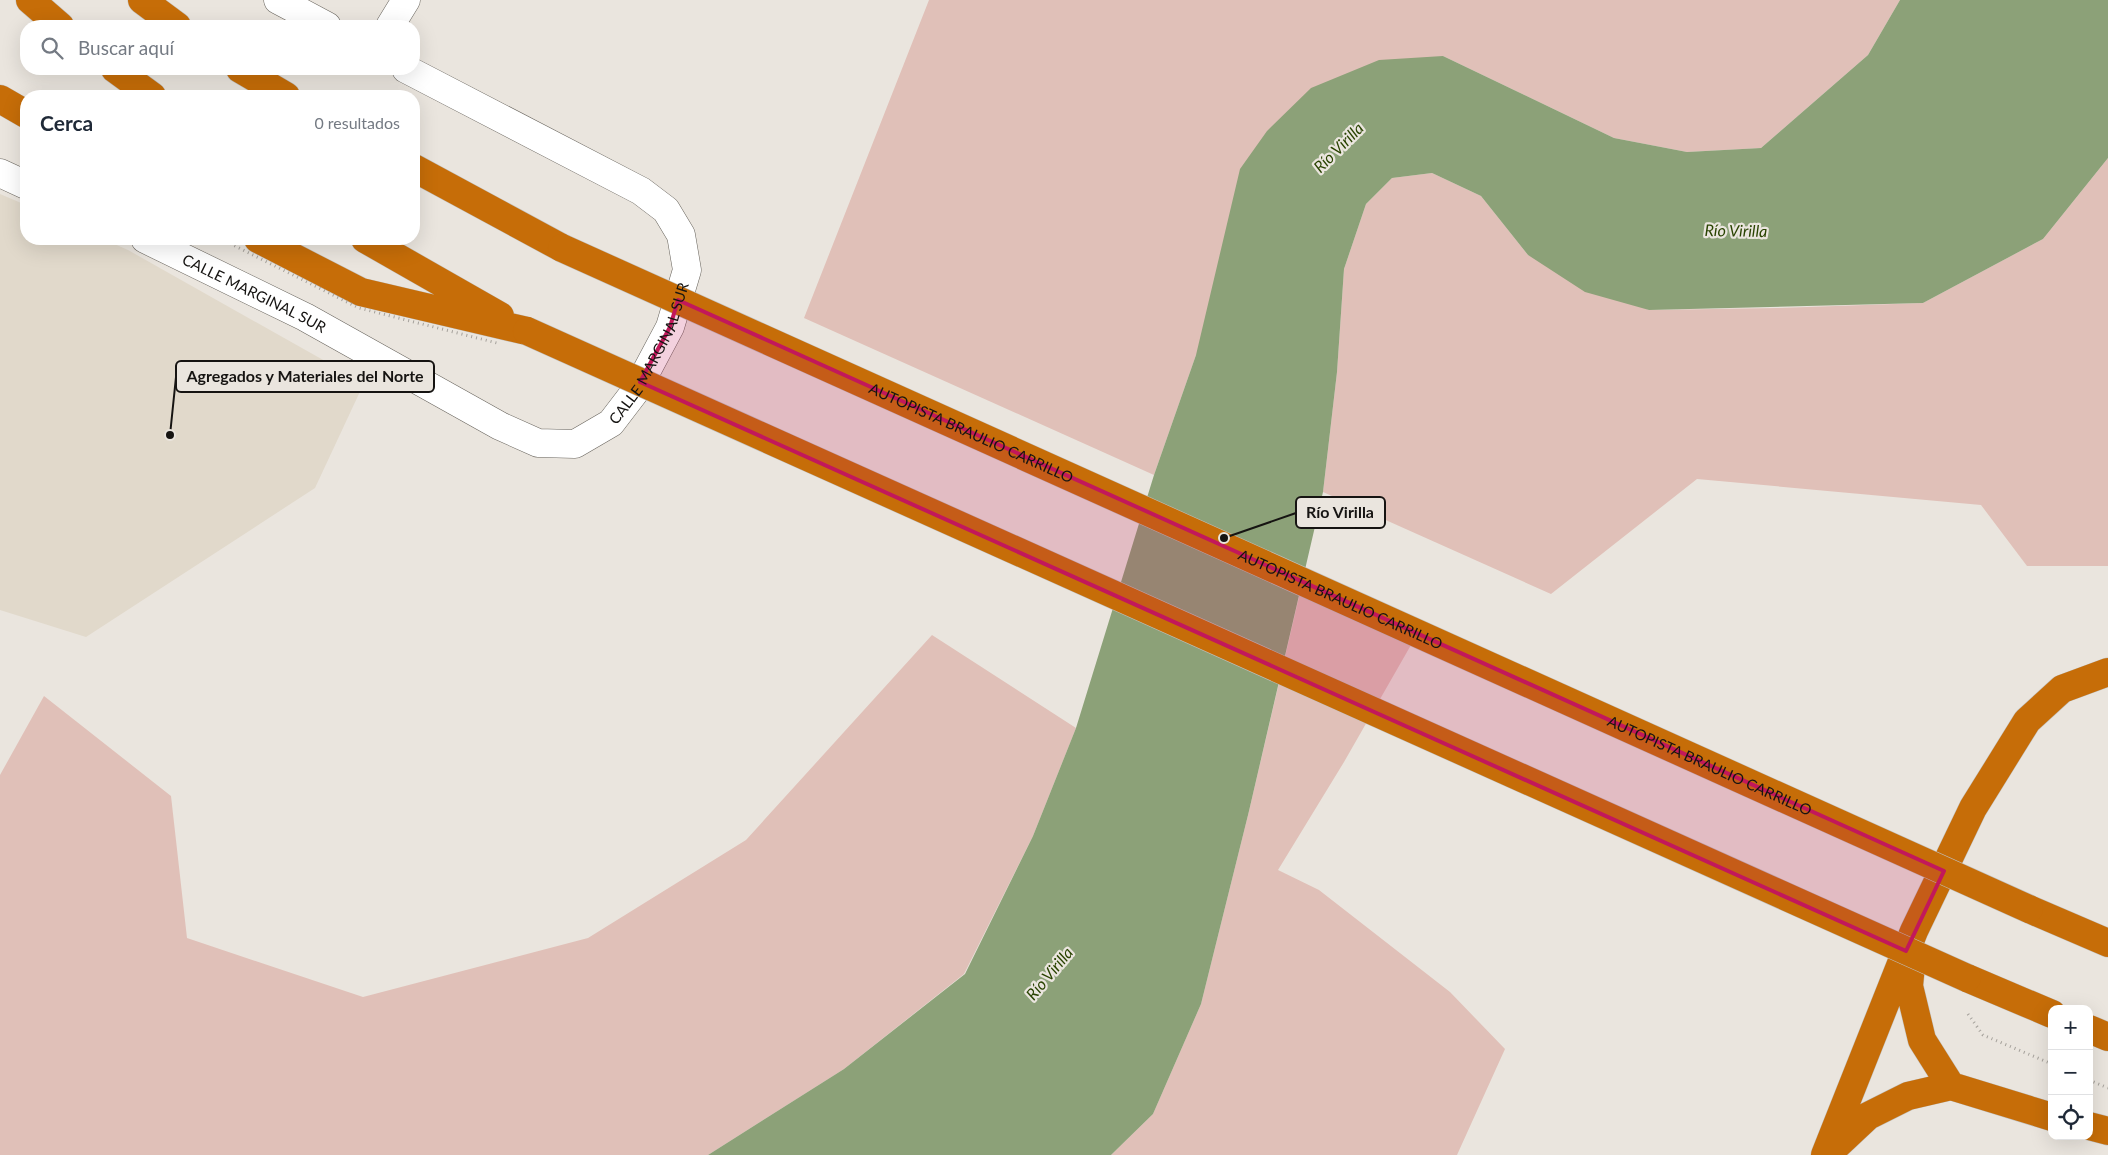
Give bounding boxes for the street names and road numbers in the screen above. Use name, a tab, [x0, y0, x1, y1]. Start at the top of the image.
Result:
street label: CALLE MARGINAL SUR	[180, 250, 330, 336]
street label: CALLE MARGINAL SUR	[605, 280, 692, 427]
street label: AUTOPISTA BRAULIO CARRILLO	[866, 379, 1076, 486]
street label: AUTOPISTA BRAULIO CARRILLO	[1236, 545, 1446, 653]
street label: AUTOPISTA BRAULIO CARRILLO	[1605, 711, 1815, 819]

